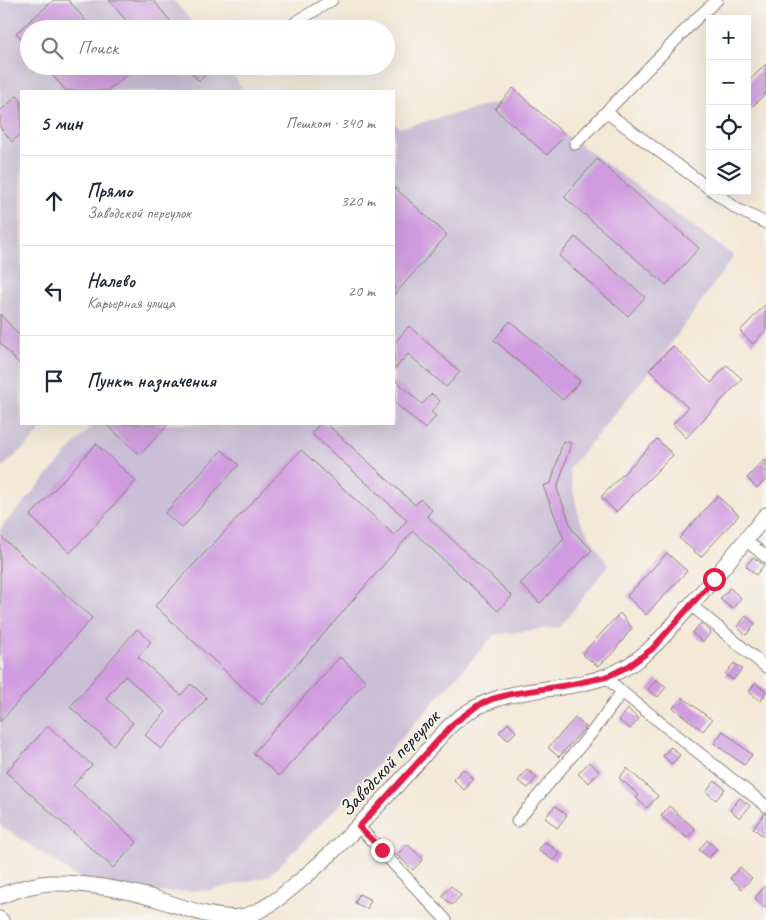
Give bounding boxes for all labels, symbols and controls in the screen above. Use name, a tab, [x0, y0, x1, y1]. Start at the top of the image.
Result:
map controls	[706, 15, 751, 195]
button: +	[706, 15, 751, 60]
search box	[20, 20, 395, 75]
icon: search	[38, 34, 66, 62]
text: Поиск	[78, 36, 118, 60]
button: −	[706, 60, 751, 105]
button: locate	[706, 105, 751, 150]
text: 5 мин	[40, 110, 82, 136]
text: Пешком · 340 m	[286, 113, 375, 133]
button: layers	[706, 150, 751, 195]
text: Прямо	[87, 179, 132, 203]
icon: ahead	[40, 187, 68, 215]
text: 320 m	[341, 191, 375, 211]
text: Заводской переулок	[87, 203, 191, 223]
text: Налево	[87, 269, 135, 293]
icon: left	[40, 277, 68, 305]
text: 20 m	[348, 281, 375, 301]
text: Карьерная улица	[87, 293, 175, 313]
icon: arrive	[40, 367, 68, 395]
text: Пункт назначения	[87, 369, 216, 393]
route start	[703, 568, 726, 591]
street label: Заводской переулок	[333, 703, 446, 822]
route end	[371, 839, 394, 862]

